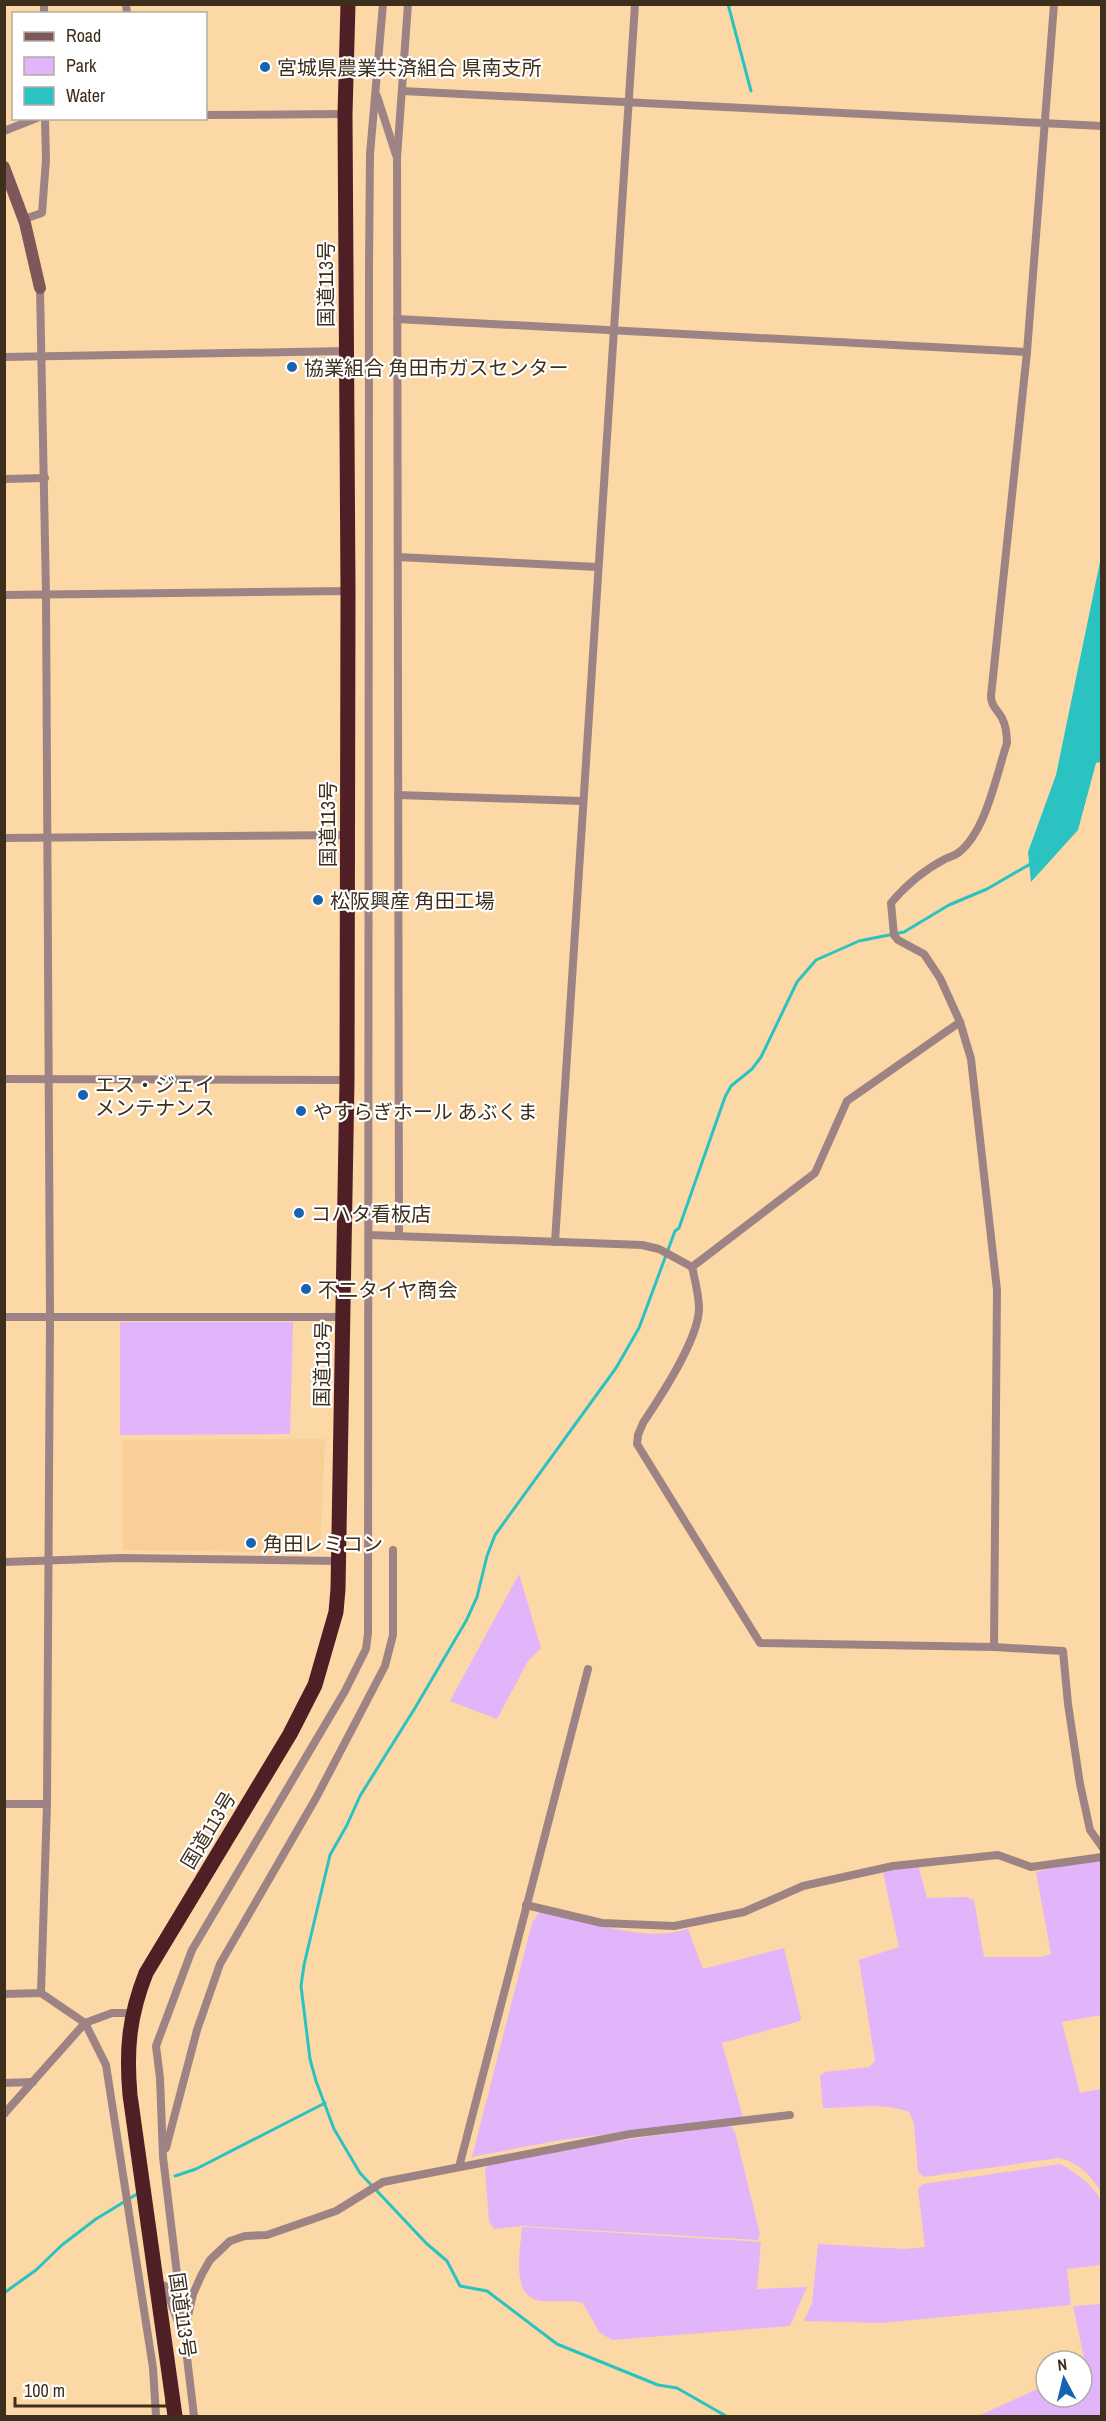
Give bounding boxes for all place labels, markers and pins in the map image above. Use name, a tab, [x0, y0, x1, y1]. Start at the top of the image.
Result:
place label: 宮城県農業共済組合 県南支所	[277, 54, 542, 81]
marker: 宮城県農業共済組合 県南支所	[258, 60, 272, 74]
place label: 協業組合 角田市ガスセンター	[304, 354, 569, 381]
marker: 協業組合 角田市ガスセンター	[285, 360, 299, 374]
place label: 松阪興産 角田工場	[330, 887, 495, 914]
marker: 松阪興産 角田工場	[311, 893, 325, 907]
place label: エス・ジェイ メンテナンス	[95, 1071, 215, 1121]
marker: エス・ジェイ メンテナンス	[76, 1088, 90, 1102]
place label: やすらぎホール あぶくま	[313, 1098, 538, 1125]
marker: やすらぎホール あぶくま	[294, 1104, 308, 1118]
place label: コハタ看板店	[311, 1200, 431, 1227]
marker: コハタ看板店	[292, 1206, 306, 1220]
place label: 不二タイヤ商会	[318, 1276, 457, 1303]
marker: 不二タイヤ商会	[299, 1282, 313, 1296]
place label: 角田レミコン	[263, 1530, 383, 1557]
marker: 角田レミコン	[244, 1536, 258, 1550]

